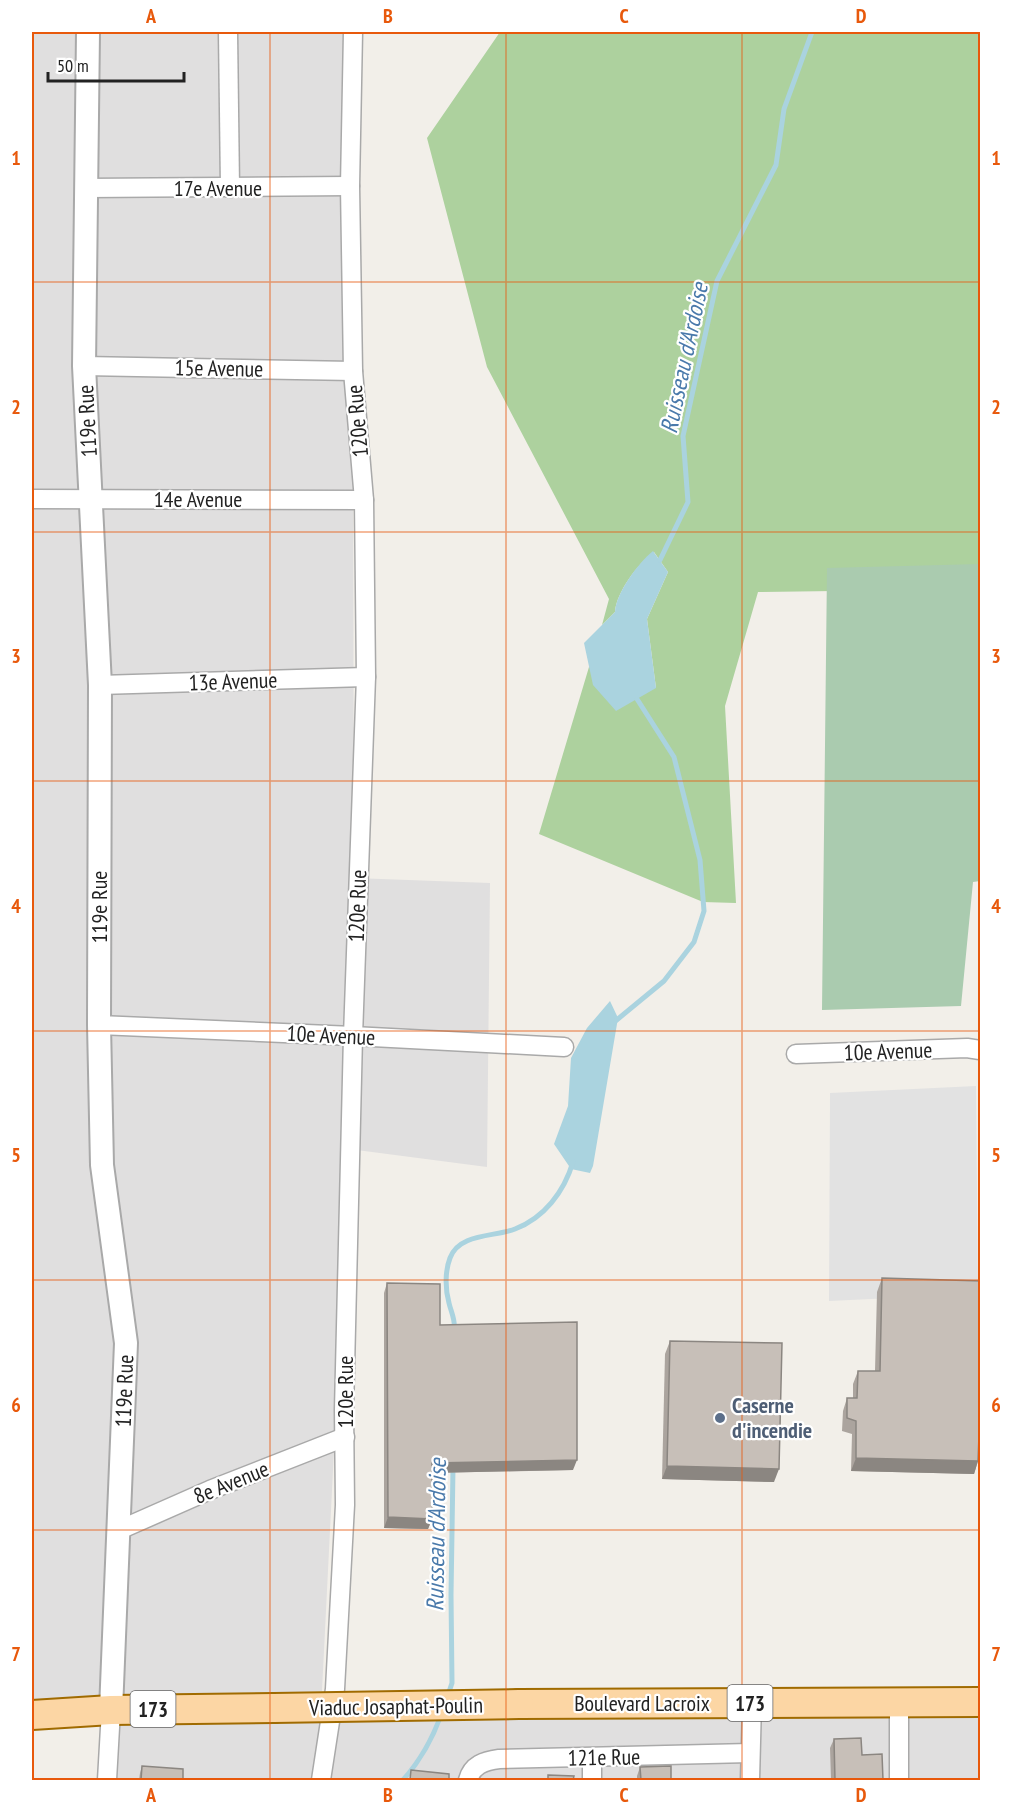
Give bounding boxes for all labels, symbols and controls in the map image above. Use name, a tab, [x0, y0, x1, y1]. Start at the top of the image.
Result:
text: A	[145, 3, 157, 29]
text: B	[383, 3, 393, 29]
text: C	[619, 3, 629, 29]
text: D	[856, 3, 867, 29]
scale bar	[48, 45, 184, 83]
text: 50 m	[57, 54, 89, 77]
text: 1	[11, 145, 21, 171]
text: 1	[991, 145, 1001, 171]
street label: 17e Avenue	[174, 174, 262, 202]
water label: Ruisseau d'Ardoise	[653, 278, 715, 436]
street label: 15e Avenue	[174, 353, 264, 383]
street label: 119e Rue	[71, 384, 103, 458]
street label: 120e Rue	[340, 384, 374, 458]
text: 2	[11, 394, 21, 420]
text: 2	[991, 394, 1001, 420]
street label: 14e Avenue	[154, 485, 242, 513]
text: 3	[11, 643, 21, 669]
text: 3	[991, 643, 1001, 669]
street label: 13e Avenue	[188, 665, 278, 697]
street label: 120e Rue	[342, 869, 372, 943]
street label: 119e Rue	[85, 871, 113, 943]
text: 4	[11, 893, 21, 919]
text: 4	[991, 893, 1001, 919]
street label: 10e Avenue	[286, 1019, 376, 1051]
street label: 10e Avenue	[843, 1035, 933, 1067]
text: 5	[11, 1142, 21, 1168]
text: 5	[991, 1142, 1001, 1168]
street label: 119e Rue	[109, 1354, 139, 1428]
street label: 120e Rue	[331, 1356, 359, 1428]
place label: Caserne d'incendie	[732, 1391, 812, 1444]
text: 6	[11, 1392, 21, 1418]
text: 6	[991, 1392, 1001, 1418]
marker: Caserne d'incendie	[713, 1411, 727, 1425]
street label: 8e Avenue	[189, 1454, 273, 1510]
water label: Ruisseau d'Ardoise	[419, 1456, 453, 1612]
text: 7	[11, 1641, 21, 1667]
text: 7	[991, 1641, 1001, 1667]
road number: 173	[728, 1685, 772, 1721]
street label: Boulevard Lacroix	[574, 1689, 710, 1717]
street label: Viaduc Josaphat-Poulin	[308, 1690, 483, 1722]
road number: 173	[130, 1691, 176, 1727]
street label: 121e Rue	[567, 1742, 641, 1772]
text: A	[145, 1782, 157, 1808]
text: B	[383, 1782, 393, 1808]
text: C	[619, 1782, 629, 1808]
text: D	[856, 1782, 867, 1808]

